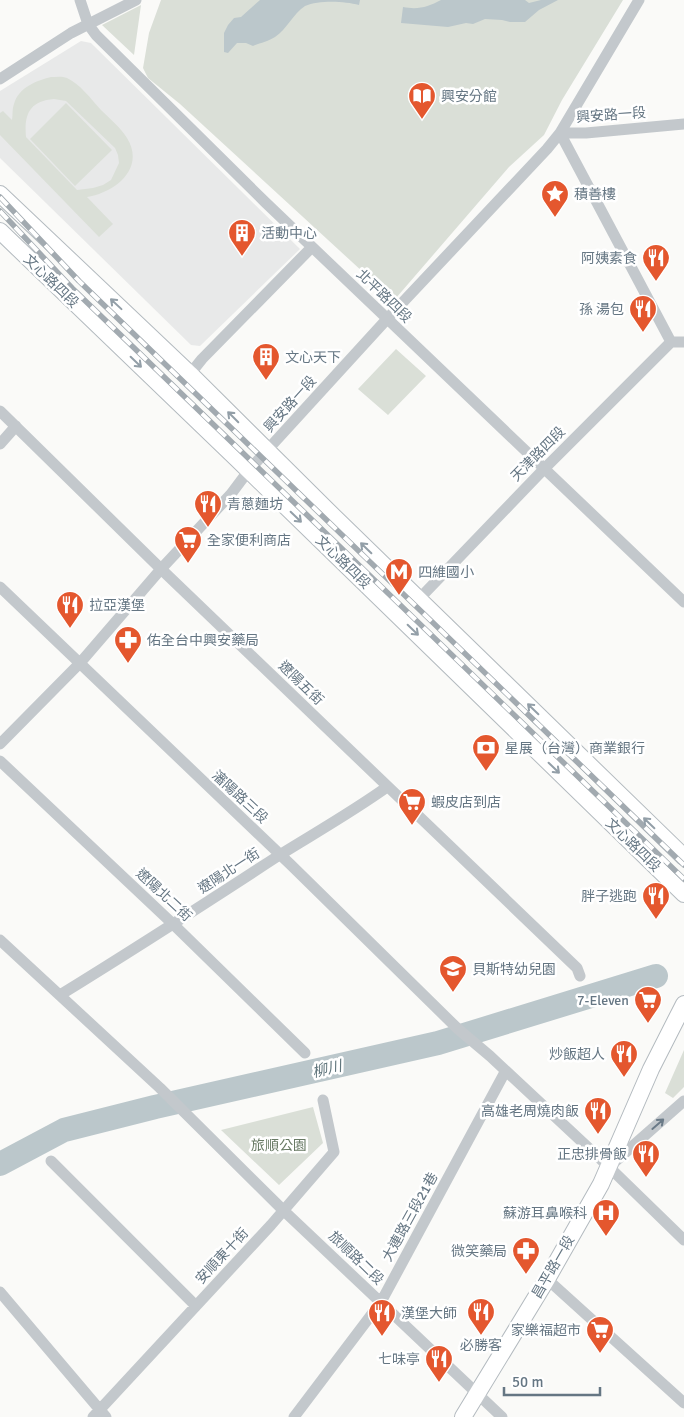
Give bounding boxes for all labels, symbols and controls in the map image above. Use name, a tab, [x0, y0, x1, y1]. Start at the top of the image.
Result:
library icon: 興安分館	[407, 81, 437, 120]
place label: 興安分館	[441, 88, 497, 105]
street label: 興安路一段	[575, 104, 647, 126]
place icon: 積善樓	[540, 179, 570, 218]
place label: 積善樓	[574, 186, 616, 203]
building icon: 活動中心	[227, 218, 257, 257]
place label: 活動中心	[261, 225, 317, 242]
restaurant icon: 阿姨素食	[641, 243, 671, 282]
place label: 阿姨素食	[581, 250, 637, 267]
street label: 文心路四段	[20, 251, 82, 311]
street label: 北平路四段	[353, 266, 415, 326]
restaurant icon: 孫 湯包	[628, 294, 658, 333]
one-way arrow	[110, 298, 122, 310]
place label: 孫 湯包	[579, 301, 624, 318]
building icon: 文心天下	[251, 342, 281, 381]
place label: 文心天下	[285, 349, 341, 366]
one-way arrow	[130, 356, 142, 368]
street label: 興安路一段	[260, 372, 320, 436]
one-way arrow	[227, 411, 239, 423]
street label: 天津路四段	[507, 423, 569, 485]
restaurant icon: 青蔥麵坊	[193, 489, 223, 528]
place label: 青蔥麵坊	[227, 496, 283, 513]
one-way arrow	[290, 511, 303, 523]
supermarket icon: 全家便利商店	[173, 525, 203, 564]
place label: 全家便利商店	[207, 532, 291, 549]
street label: 文心路四段	[312, 532, 374, 592]
one-way arrow	[359, 542, 372, 554]
metro station icon: 四維國小	[384, 557, 414, 596]
place label: 四維國小	[418, 564, 474, 581]
restaurant icon: 拉亞漢堡	[55, 590, 85, 629]
place label: 拉亞漢堡	[89, 597, 145, 614]
one-way arrow	[406, 624, 419, 636]
pharmacy icon: 佑全台中興安藥局	[113, 625, 143, 664]
place label: 佑全台中興安藥局	[147, 632, 259, 649]
street label: 遼陽五街	[275, 657, 327, 709]
one-way arrow	[527, 703, 539, 716]
bank icon: 星展（台灣）商業銀行	[471, 733, 501, 772]
place label: 星展（台灣）商業銀行	[505, 740, 645, 757]
one-way arrow	[548, 762, 560, 774]
street label: 瀋陽路三段	[209, 767, 271, 827]
supermarket icon: 蝦皮店到店	[397, 787, 427, 826]
place label: 蝦皮店到店	[431, 794, 501, 811]
street label: 文心路四段	[602, 815, 664, 875]
one-way arrow	[643, 817, 655, 829]
street label: 遼陽北一街	[195, 845, 263, 897]
street label: 遼陽北二街	[133, 865, 195, 925]
restaurant icon: 胖子逃跑	[641, 881, 671, 920]
place label: 胖子逃跑	[581, 888, 637, 905]
school or university icon: 貝斯特幼兒園	[438, 954, 468, 993]
place label: 貝斯特幼兒園	[472, 961, 556, 978]
supermarket icon: 7-Eleven	[633, 985, 663, 1024]
place label: 7-Eleven	[577, 992, 629, 1009]
restaurant icon: 炒飯超人	[609, 1039, 639, 1078]
place label: 炒飯超人	[549, 1046, 605, 1063]
water label: 柳川	[310, 1056, 346, 1081]
restaurant icon: 高雄老周燒肉飯	[583, 1096, 613, 1135]
place label: 高雄老周燒肉飯	[481, 1103, 579, 1120]
one-way arrow	[651, 1119, 664, 1130]
park label: 旅順公園	[251, 1137, 307, 1154]
restaurant icon: 正忠排骨飯	[631, 1139, 661, 1178]
place label: 正忠排骨飯	[557, 1146, 627, 1163]
street label: 大連路三段21巷	[379, 1170, 441, 1264]
hospital icon: 蘇游耳鼻喉科	[591, 1198, 621, 1237]
place label: 蘇游耳鼻喉科	[503, 1205, 587, 1222]
street label: 安順東十街	[192, 1225, 252, 1287]
street label: 旅順路二段	[325, 1228, 387, 1288]
street label: 昌平路一段	[528, 1232, 578, 1302]
pharmacy icon: 微笑藥局	[511, 1236, 541, 1275]
place label: 微笑藥局	[451, 1243, 507, 1260]
restaurant icon: 必勝客	[466, 1297, 496, 1336]
restaurant icon: 漢堡大師	[367, 1298, 397, 1337]
place label: 漢堡大師	[401, 1305, 457, 1322]
supermarket icon: 家樂福超市	[585, 1315, 615, 1354]
place label: 家樂福超市	[511, 1322, 581, 1339]
place label: 必勝客	[460, 1337, 502, 1354]
restaurant icon: 七味亭	[424, 1344, 454, 1383]
place label: 七味亭	[378, 1351, 420, 1368]
scale bar	[504, 1364, 600, 1396]
text: 50 m	[512, 1373, 543, 1391]

